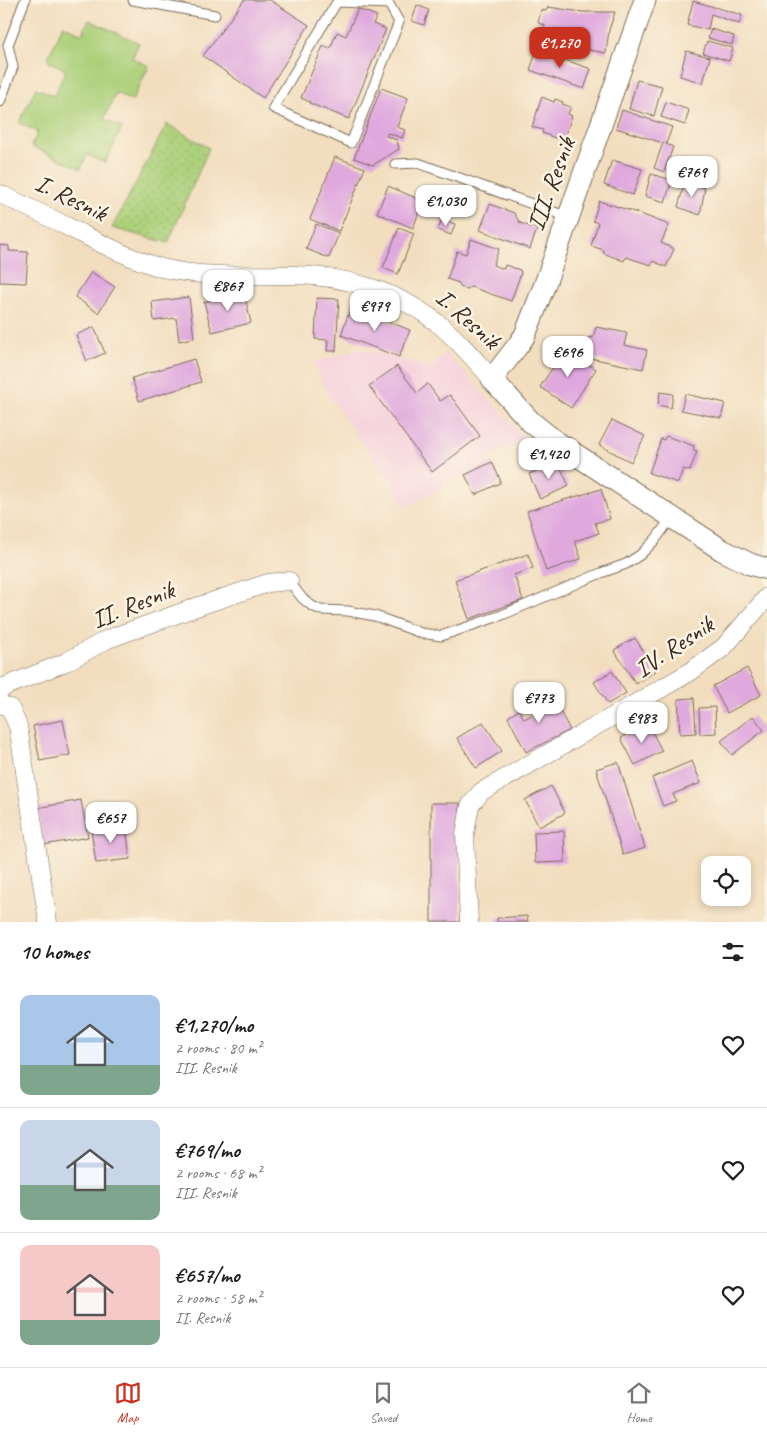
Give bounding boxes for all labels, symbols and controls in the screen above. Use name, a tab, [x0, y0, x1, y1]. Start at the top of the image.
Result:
pin: €1,270	[519, 27, 601, 69]
text: €1,270	[540, 33, 580, 53]
street label: III. Resnik	[519, 131, 583, 235]
pin: €769	[662, 156, 722, 198]
text: €769	[678, 162, 706, 182]
street label: I. Resnik	[30, 167, 114, 230]
pin: €1,030	[405, 184, 487, 227]
text: €1,030	[426, 191, 466, 211]
pin: €867	[198, 270, 258, 312]
text: €867	[213, 276, 243, 296]
street label: I. Resnik	[429, 282, 508, 358]
pin: €979	[345, 290, 405, 332]
text: €979	[361, 296, 389, 316]
pin: €696	[538, 336, 598, 378]
text: €696	[553, 342, 583, 362]
pin: €1,420	[508, 438, 590, 480]
text: €1,420	[529, 444, 569, 464]
street label: II. Resnik	[87, 573, 181, 636]
street label: IV. Resnik	[628, 608, 721, 685]
pin: €773	[509, 682, 569, 724]
text: €773	[525, 688, 553, 708]
pin: €983	[612, 702, 672, 744]
text: €983	[628, 708, 656, 728]
pin: €657	[81, 802, 141, 844]
text: €657	[97, 808, 125, 828]
map controls	[701, 856, 751, 906]
button: locate	[701, 856, 751, 906]
icon: filters	[719, 938, 747, 966]
text: 10 homes	[20, 939, 89, 965]
text: €1,270/mo	[175, 1012, 253, 1038]
icon: home	[60, 1015, 120, 1075]
icon: heart	[719, 1031, 747, 1059]
text: 2 rooms · 80 m²	[175, 1038, 261, 1058]
text: III. Resnik	[175, 1058, 237, 1078]
text: €769/mo	[175, 1137, 240, 1163]
icon: home	[60, 1140, 120, 1200]
icon: heart	[719, 1156, 747, 1184]
text: 2 rooms · 68 m²	[175, 1163, 261, 1183]
text: III. Resnik	[175, 1183, 237, 1203]
text: €657/mo	[175, 1262, 240, 1288]
icon: home	[60, 1265, 120, 1325]
icon: heart	[719, 1281, 747, 1309]
text: 2 rooms · 58 m²	[175, 1288, 261, 1308]
text: II. Resnik	[175, 1308, 230, 1328]
tab: Map	[114, 1379, 142, 1426]
tab: Saved	[369, 1379, 397, 1426]
tab: Home	[625, 1379, 653, 1426]

